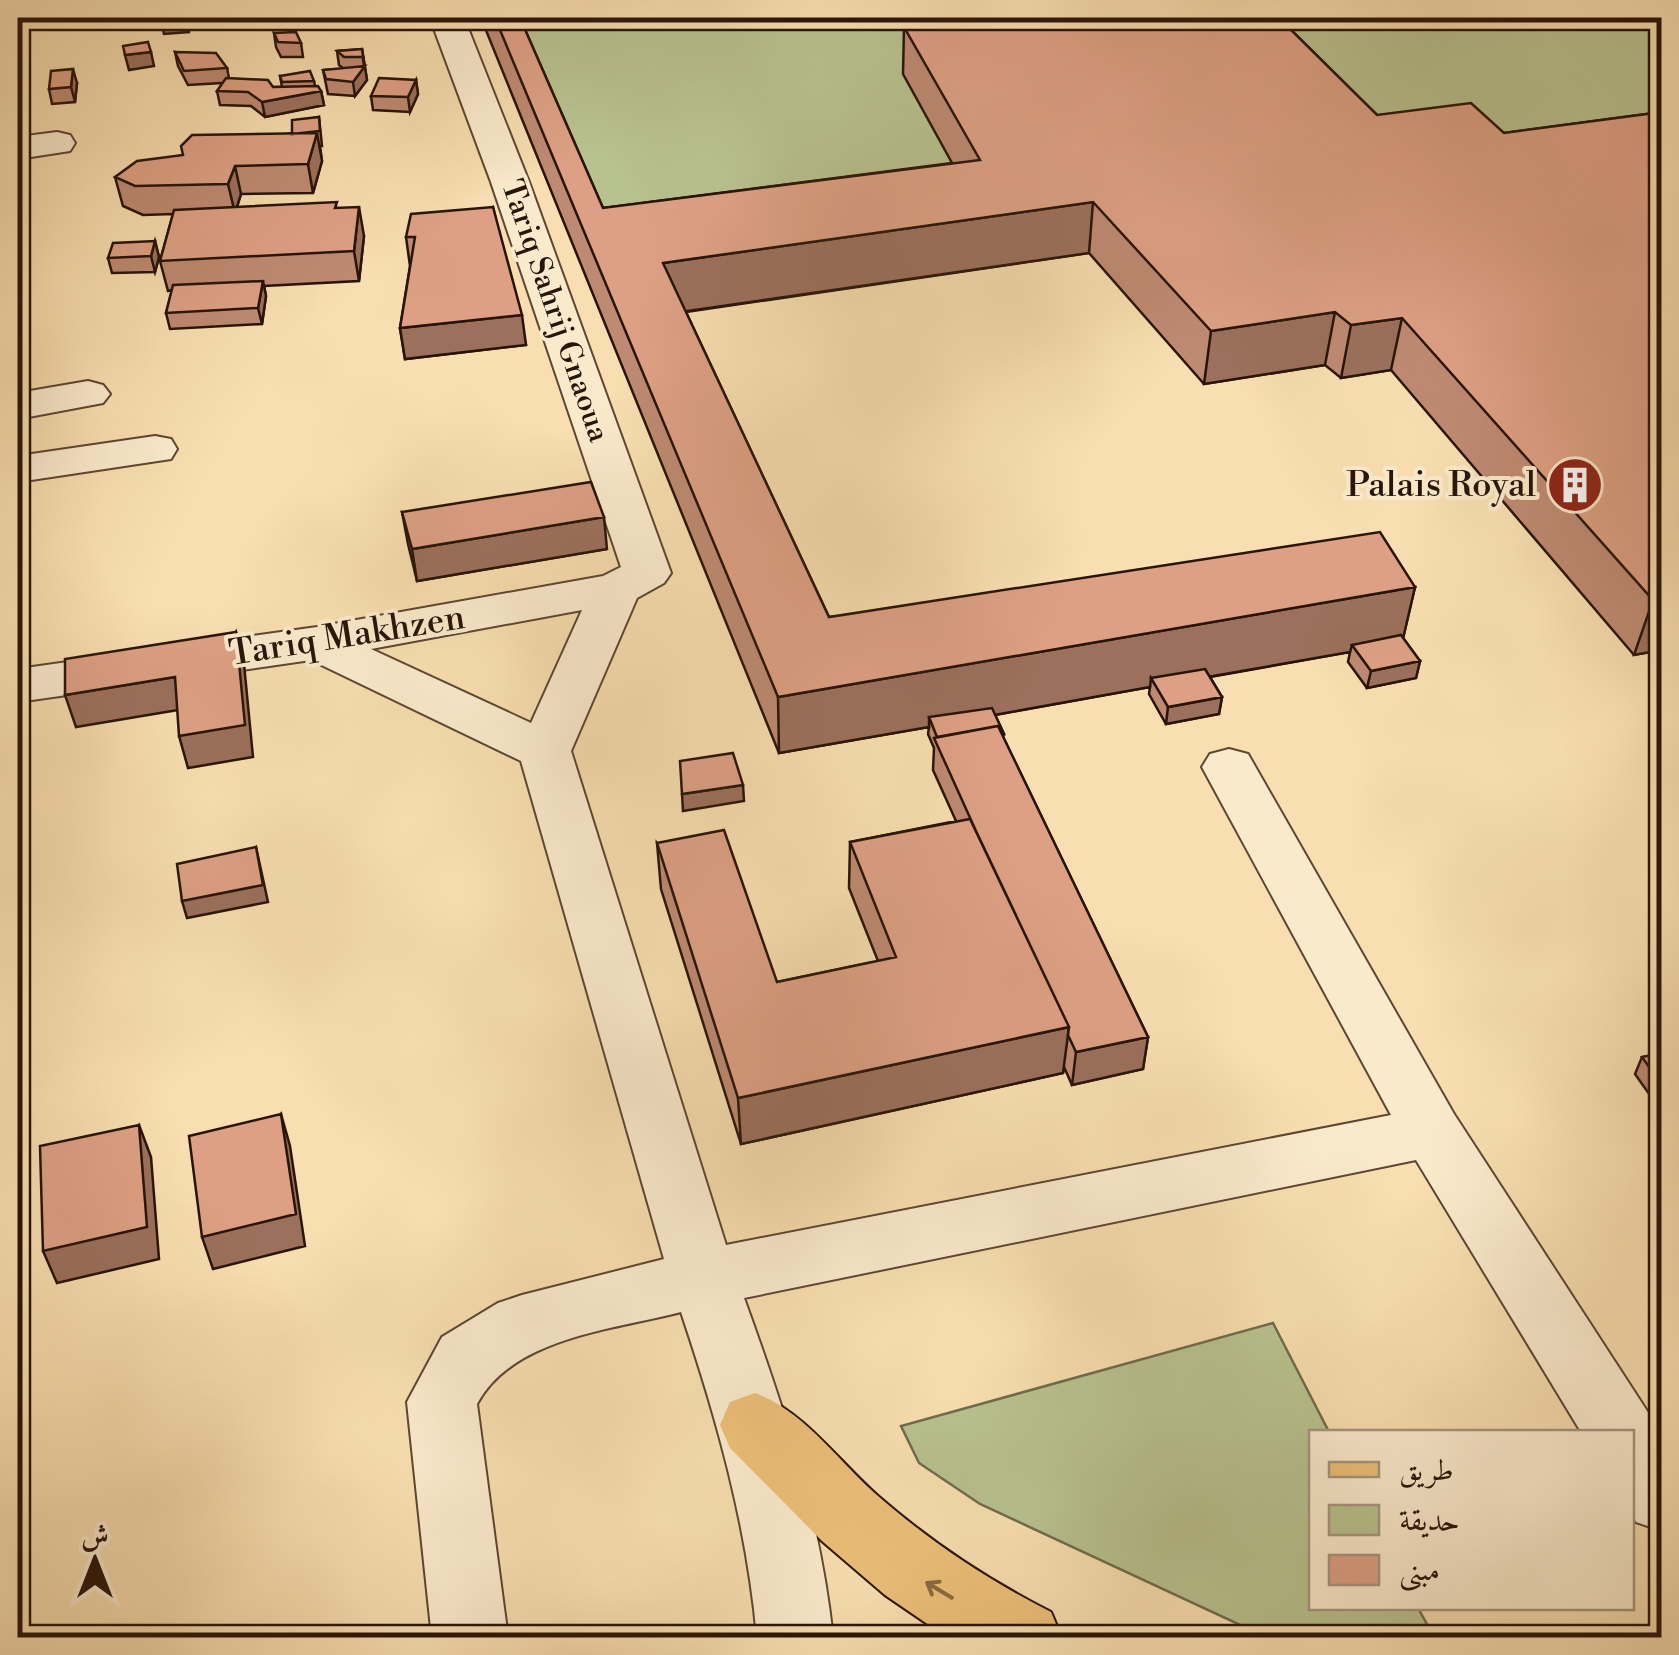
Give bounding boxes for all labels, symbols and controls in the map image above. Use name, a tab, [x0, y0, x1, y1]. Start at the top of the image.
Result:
street label: Tariq Sahrij Gnaoua	[492, 175, 618, 448]
building icon: Palais Royal	[1545, 455, 1605, 515]
place label: Palais Royal	[1346, 464, 1536, 507]
street label: Tariq Makhzen	[226, 596, 468, 676]
legend	[1309, 1430, 1634, 1610]
text: طريق	[1399, 1452, 1454, 1490]
text: حديقة	[1399, 1502, 1460, 1540]
north arrow	[45, 1510, 145, 1610]
text: ش	[81, 1519, 109, 1554]
text: مبنى	[1399, 1552, 1440, 1592]
one-way arrow	[925, 1580, 954, 1600]

